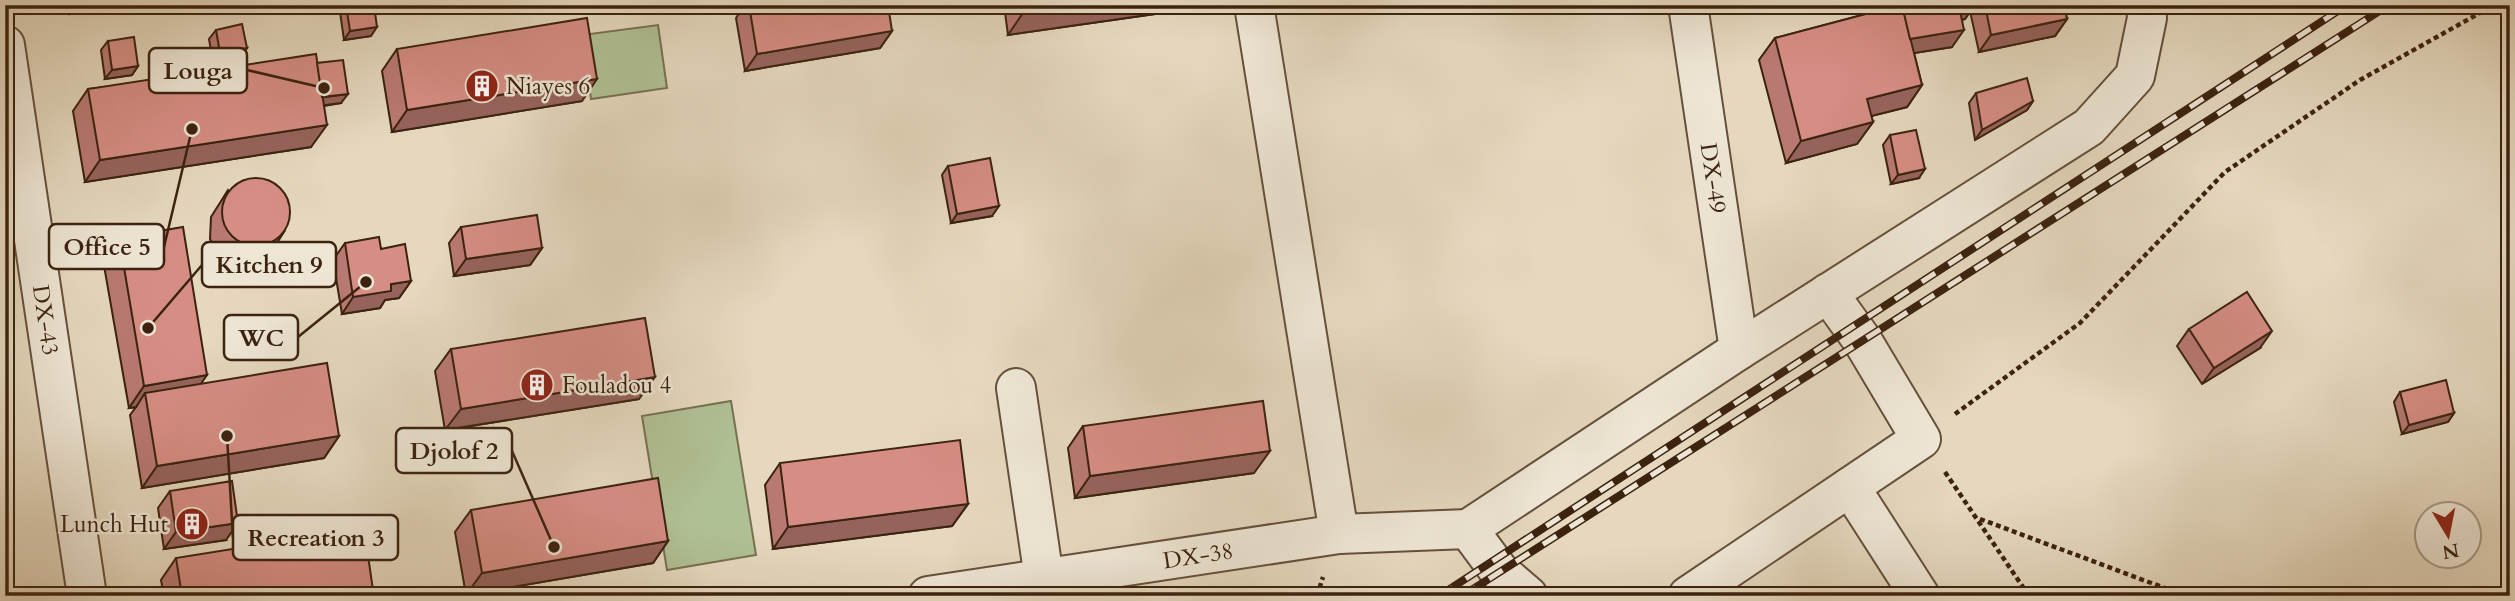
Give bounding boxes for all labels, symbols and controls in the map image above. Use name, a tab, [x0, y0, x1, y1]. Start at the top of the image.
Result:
callout: Louga	[149, 48, 247, 93]
text: Louga	[163, 55, 233, 88]
building icon: Niayes 6	[463, 67, 501, 105]
place label: Niayes 6	[506, 71, 590, 102]
street label: DX-49	[1693, 141, 1734, 215]
callout: Office 5	[49, 224, 164, 269]
text: Office 5	[63, 231, 151, 264]
callout: Kitchen 9	[202, 242, 336, 287]
text: Kitchen 9	[216, 249, 322, 282]
street label: DX-43	[25, 283, 66, 357]
callout: WC	[224, 315, 298, 360]
text: WC	[237, 322, 284, 355]
building icon: Fouladou 4	[518, 366, 556, 404]
place label: Fouladou 4	[562, 370, 671, 401]
callout: Djolof 2	[396, 428, 512, 473]
text: Djolof 2	[410, 435, 498, 468]
north arrow	[2414, 500, 2484, 570]
building icon: Lunch Hut	[173, 505, 211, 543]
place label: Lunch Hut	[60, 509, 168, 540]
callout: Recreation 3	[233, 515, 398, 560]
text: Recreation 3	[247, 522, 385, 555]
street label: DX-38	[1161, 535, 1235, 576]
text: N	[2440, 537, 2461, 565]

